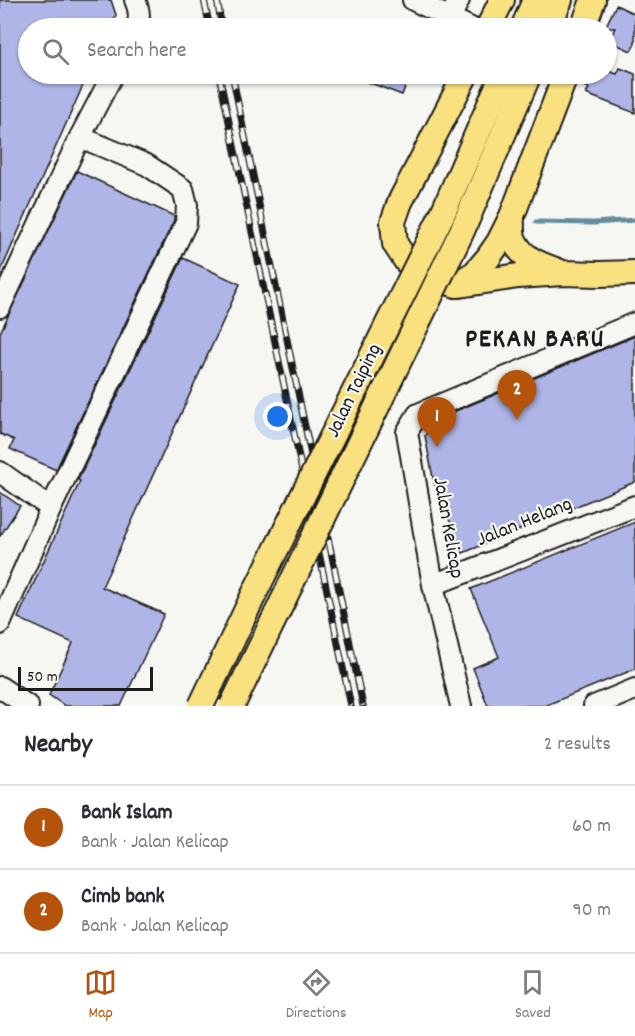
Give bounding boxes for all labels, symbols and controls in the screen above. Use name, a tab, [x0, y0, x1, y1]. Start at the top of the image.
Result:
search box	[18, 18, 617, 84]
icon: search	[39, 35, 72, 68]
text: Search here	[87, 36, 186, 67]
district label: PEKAN BARU	[465, 321, 605, 360]
street label: Jalan Taiping	[319, 339, 391, 443]
pin: 2	[498, 370, 536, 420]
pin: 1	[418, 398, 456, 447]
your location	[263, 402, 292, 431]
street label: Jalan Kelicap	[423, 475, 471, 581]
street label: Jalan Helang	[473, 490, 577, 556]
scale bar	[18, 664, 153, 692]
text: 50 m	[27, 666, 58, 689]
text: Nearby	[24, 727, 92, 764]
text: 2 results	[544, 731, 611, 759]
text: Bank Islam	[81, 798, 173, 829]
text: 1	[41, 813, 46, 841]
text: 60 m	[572, 813, 611, 841]
text: Bank · Jalan Kelicap	[81, 829, 229, 857]
text: Cimb bank	[81, 882, 165, 913]
text: 2	[39, 897, 48, 925]
text: 90 m	[573, 897, 611, 925]
text: Bank · Jalan Kelicap	[81, 913, 229, 941]
tab: Map	[84, 966, 117, 1025]
tab: Directions	[286, 966, 346, 1025]
tab: Saved	[515, 966, 551, 1025]

